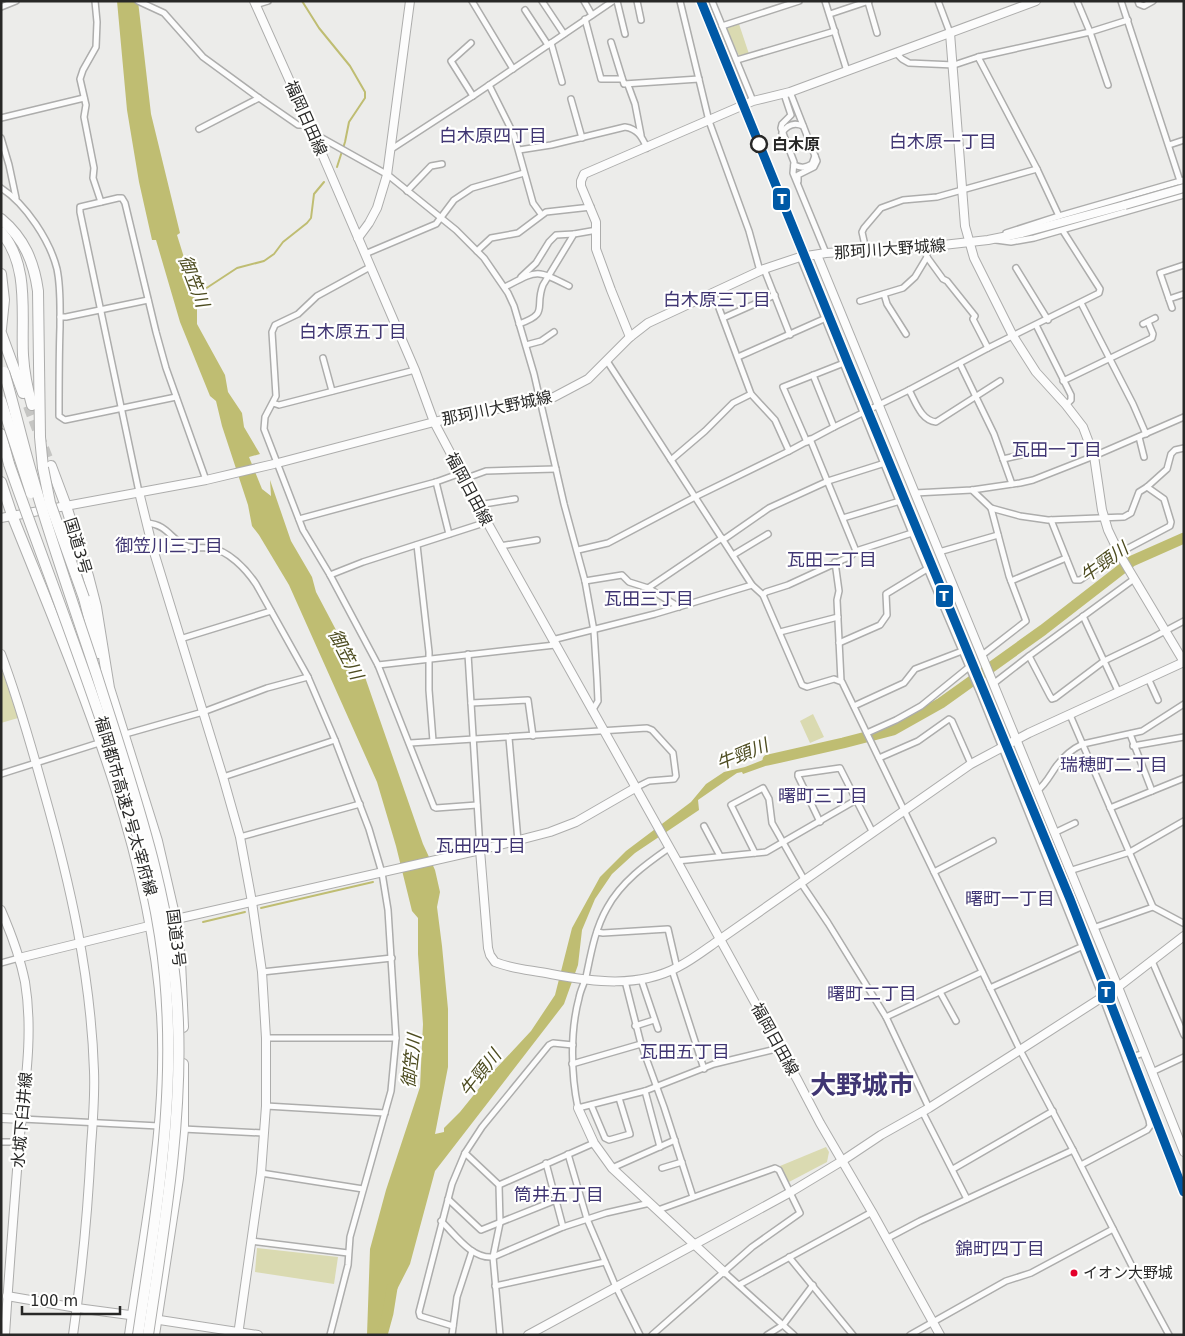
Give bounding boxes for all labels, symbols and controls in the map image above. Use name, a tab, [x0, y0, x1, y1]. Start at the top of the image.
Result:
street label: 福岡日田線	[281, 78, 331, 158]
district label: 白木原四丁目	[439, 125, 547, 146]
district label: 白木原一丁目	[889, 131, 997, 152]
marker: 白木原	[750, 135, 768, 153]
place label: 白木原	[772, 135, 820, 154]
line badge: T	[772, 187, 791, 211]
text: T	[777, 191, 787, 207]
street label: 那珂川大野城線	[833, 236, 947, 262]
water label: 御笠川	[175, 252, 214, 312]
district label: 白木原三丁目	[663, 289, 771, 310]
district label: 白木原五丁目	[299, 321, 407, 342]
street label: 那珂川大野城線	[440, 387, 554, 429]
district label: 瓦田一丁目	[1012, 439, 1102, 460]
street label: 福岡日田線	[442, 449, 496, 529]
street label: 国道3号	[60, 515, 96, 577]
district label: 御笠川三丁目	[115, 535, 223, 556]
water label: 牛頸川	[1076, 536, 1134, 586]
district label: 瓦田二丁目	[787, 549, 877, 570]
line badge: T	[935, 584, 954, 608]
district label: 瓦田三丁目	[604, 588, 694, 609]
text: T	[939, 588, 949, 604]
water label: 御笠川	[324, 625, 369, 685]
street label: 福岡都市高速2号太宰府線	[91, 714, 161, 898]
water label: 牛頸川	[713, 733, 773, 774]
district label: 瑞穂町二丁目	[1060, 754, 1168, 775]
district label: 曙町三丁目	[778, 785, 868, 806]
district label: 瓦田四丁目	[436, 835, 526, 856]
district label: 曙町一丁目	[965, 888, 1055, 909]
street label: 国道3号	[163, 908, 189, 968]
line badge: T	[1097, 980, 1116, 1004]
district label: 曙町二丁目	[827, 983, 917, 1004]
text: T	[1101, 984, 1111, 1000]
street label: 福岡日田線	[747, 999, 803, 1079]
water label: 御笠川	[397, 1031, 425, 1089]
district label: 瓦田五丁目	[640, 1041, 730, 1062]
water label: 牛頸川	[455, 1044, 506, 1101]
district label: 大野城市	[810, 1070, 914, 1100]
street label: 水城下臼井線	[8, 1071, 36, 1169]
district label: 筒井五丁目	[514, 1184, 604, 1205]
district label: 錦町四丁目	[955, 1238, 1045, 1259]
place label: イオン大野城	[1083, 1264, 1173, 1282]
marker: イオン大野城	[1069, 1268, 1079, 1278]
scale bar	[22, 1284, 120, 1316]
text: 100 m	[30, 1292, 78, 1310]

